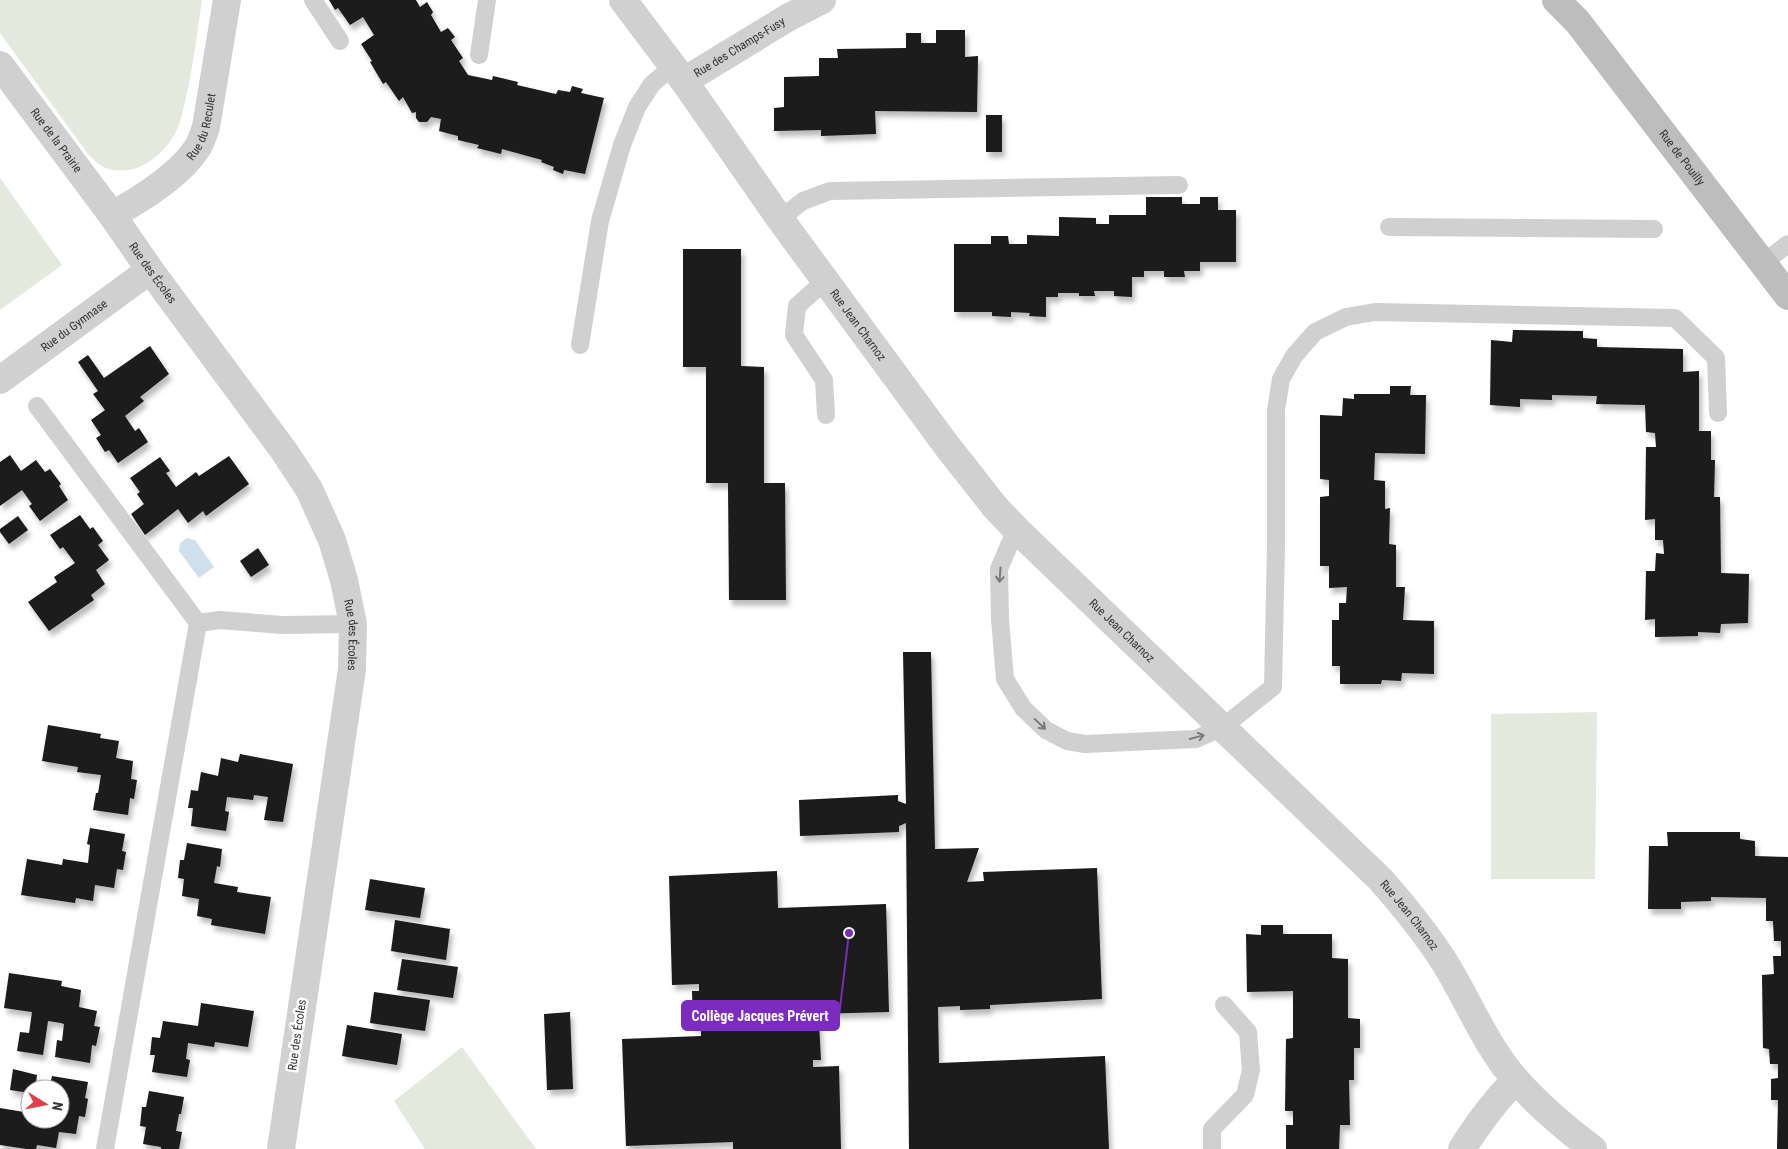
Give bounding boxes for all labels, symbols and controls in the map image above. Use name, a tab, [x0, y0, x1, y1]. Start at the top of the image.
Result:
street label: Rue des Champs-Fusy	[691, 14, 788, 80]
street label: Rue du Reculet	[184, 92, 219, 163]
street label: Rue de la Prairie	[28, 105, 85, 176]
street label: Rue de Pouilly	[1656, 127, 1708, 188]
street label: Rue des Écoles	[126, 240, 179, 306]
street label: Rue Jean Charnoz	[827, 286, 889, 363]
street label: Rue du Gymnase	[38, 296, 110, 355]
one-way arrow	[996, 566, 1005, 582]
street label: Rue Jean Charnoz	[1086, 596, 1157, 665]
street label: Rue des Écoles	[341, 598, 361, 671]
one-way arrow	[1034, 718, 1047, 730]
one-way arrow	[1189, 732, 1205, 742]
street label: Rue Jean Charnoz	[1377, 877, 1441, 953]
street label: Rue des Écoles	[284, 998, 309, 1071]
callout: Collège Jacques Prévert	[682, 1001, 839, 1030]
text: Collège Jacques Prévert	[692, 1008, 828, 1024]
north arrow	[20, 1079, 70, 1129]
text: N	[49, 1101, 66, 1112]

